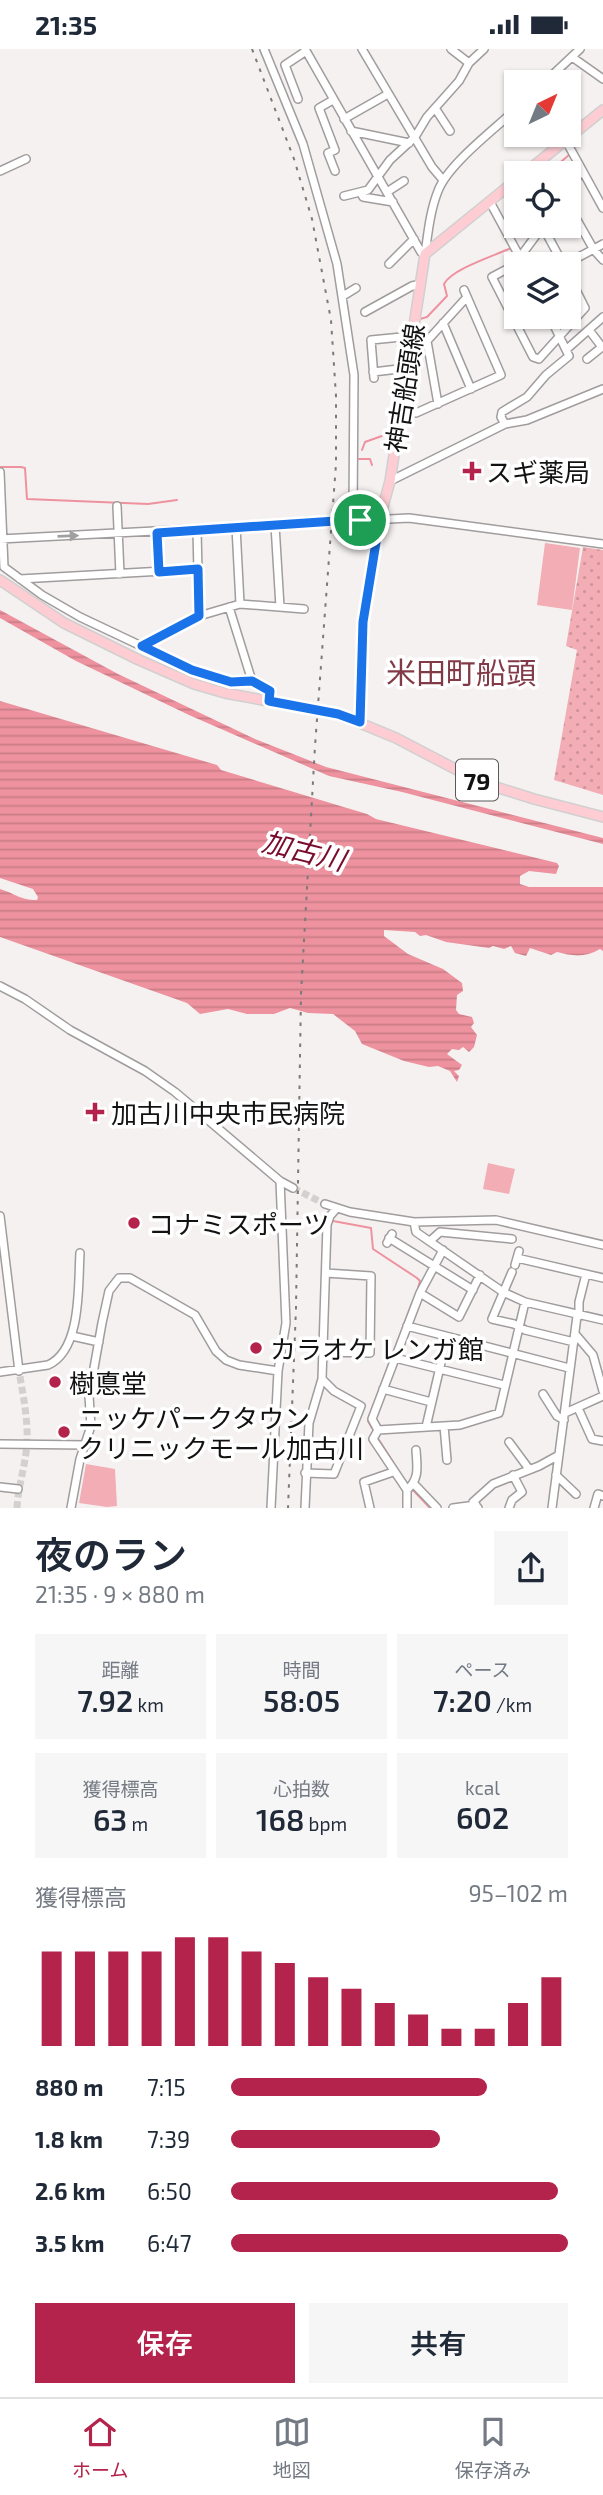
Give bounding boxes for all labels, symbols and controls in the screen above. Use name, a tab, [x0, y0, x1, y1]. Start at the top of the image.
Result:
text: 21:35	[35, 9, 97, 40]
north arrow	[504, 70, 581, 147]
map controls	[504, 70, 581, 329]
button: locate	[504, 161, 581, 238]
button: layers	[504, 252, 581, 329]
street label: 神吉船頭線	[379, 321, 429, 455]
place label: スギ薬局	[486, 456, 590, 487]
marker: スギ薬局	[464, 463, 480, 479]
pin	[330, 490, 390, 550]
icon: arrive	[341, 501, 379, 539]
one-way arrow	[57, 531, 79, 542]
district label: 米田町船頭	[386, 654, 536, 690]
road number: 79	[456, 759, 498, 801]
water label: 加古川	[259, 823, 352, 877]
place label: 加古川中央市民病院	[111, 1097, 345, 1128]
marker: 加古川中央市民病院	[85, 1102, 105, 1122]
place label: コナミスポーツ	[148, 1208, 329, 1239]
marker: コナミスポーツ	[126, 1215, 142, 1231]
place label: カラオケ レンガ館	[270, 1333, 484, 1364]
marker: カラオケ レンガ館	[248, 1340, 264, 1356]
place label: 樹悳堂	[69, 1367, 147, 1398]
marker: 樹悳堂	[47, 1374, 63, 1390]
place label: ニッケパークタウン クリニックモール加古川	[78, 1402, 364, 1463]
marker: ニッケパークタウン クリニックモール加古川	[56, 1424, 72, 1440]
text: 夜のラン	[35, 1531, 187, 1577]
button: share	[494, 1531, 568, 1605]
text: 21:35 · 9 × 880 m	[35, 1580, 205, 1608]
text: 距離	[101, 1658, 140, 1681]
text: 時間	[282, 1658, 321, 1681]
text: ペース	[454, 1658, 511, 1681]
text: 7.92	[77, 1682, 133, 1718]
text: 58:05	[263, 1682, 340, 1718]
text: 7:20	[433, 1682, 492, 1718]
text: km	[133, 1693, 164, 1716]
text: /km	[492, 1693, 532, 1716]
text: kcal	[465, 1776, 500, 1799]
text: 獲得標高	[82, 1777, 159, 1800]
text: 心拍数	[273, 1777, 330, 1800]
text: 602	[456, 1799, 509, 1835]
text: 63	[93, 1801, 127, 1837]
text: 168	[256, 1801, 304, 1837]
text: m	[127, 1812, 148, 1835]
text: bpm	[304, 1812, 347, 1835]
text: 95–102 m	[468, 1879, 568, 1907]
text: 獲得標高	[35, 1883, 127, 1911]
text: 880 m	[35, 2073, 103, 2101]
text: 7:15	[147, 2073, 186, 2101]
text: 1.8 km	[35, 2125, 103, 2153]
text: 7:39	[147, 2125, 190, 2153]
text: 2.6 km	[35, 2177, 106, 2205]
text: 6:50	[147, 2177, 192, 2205]
text: 3.5 km	[35, 2229, 104, 2257]
text: 6:47	[147, 2229, 192, 2257]
button: 保存	[35, 2303, 295, 2383]
button: 共有	[309, 2303, 568, 2383]
tab: ホーム	[72, 2413, 129, 2482]
tab: 地図	[273, 2413, 311, 2482]
tab: 保存済み	[455, 2413, 531, 2482]

